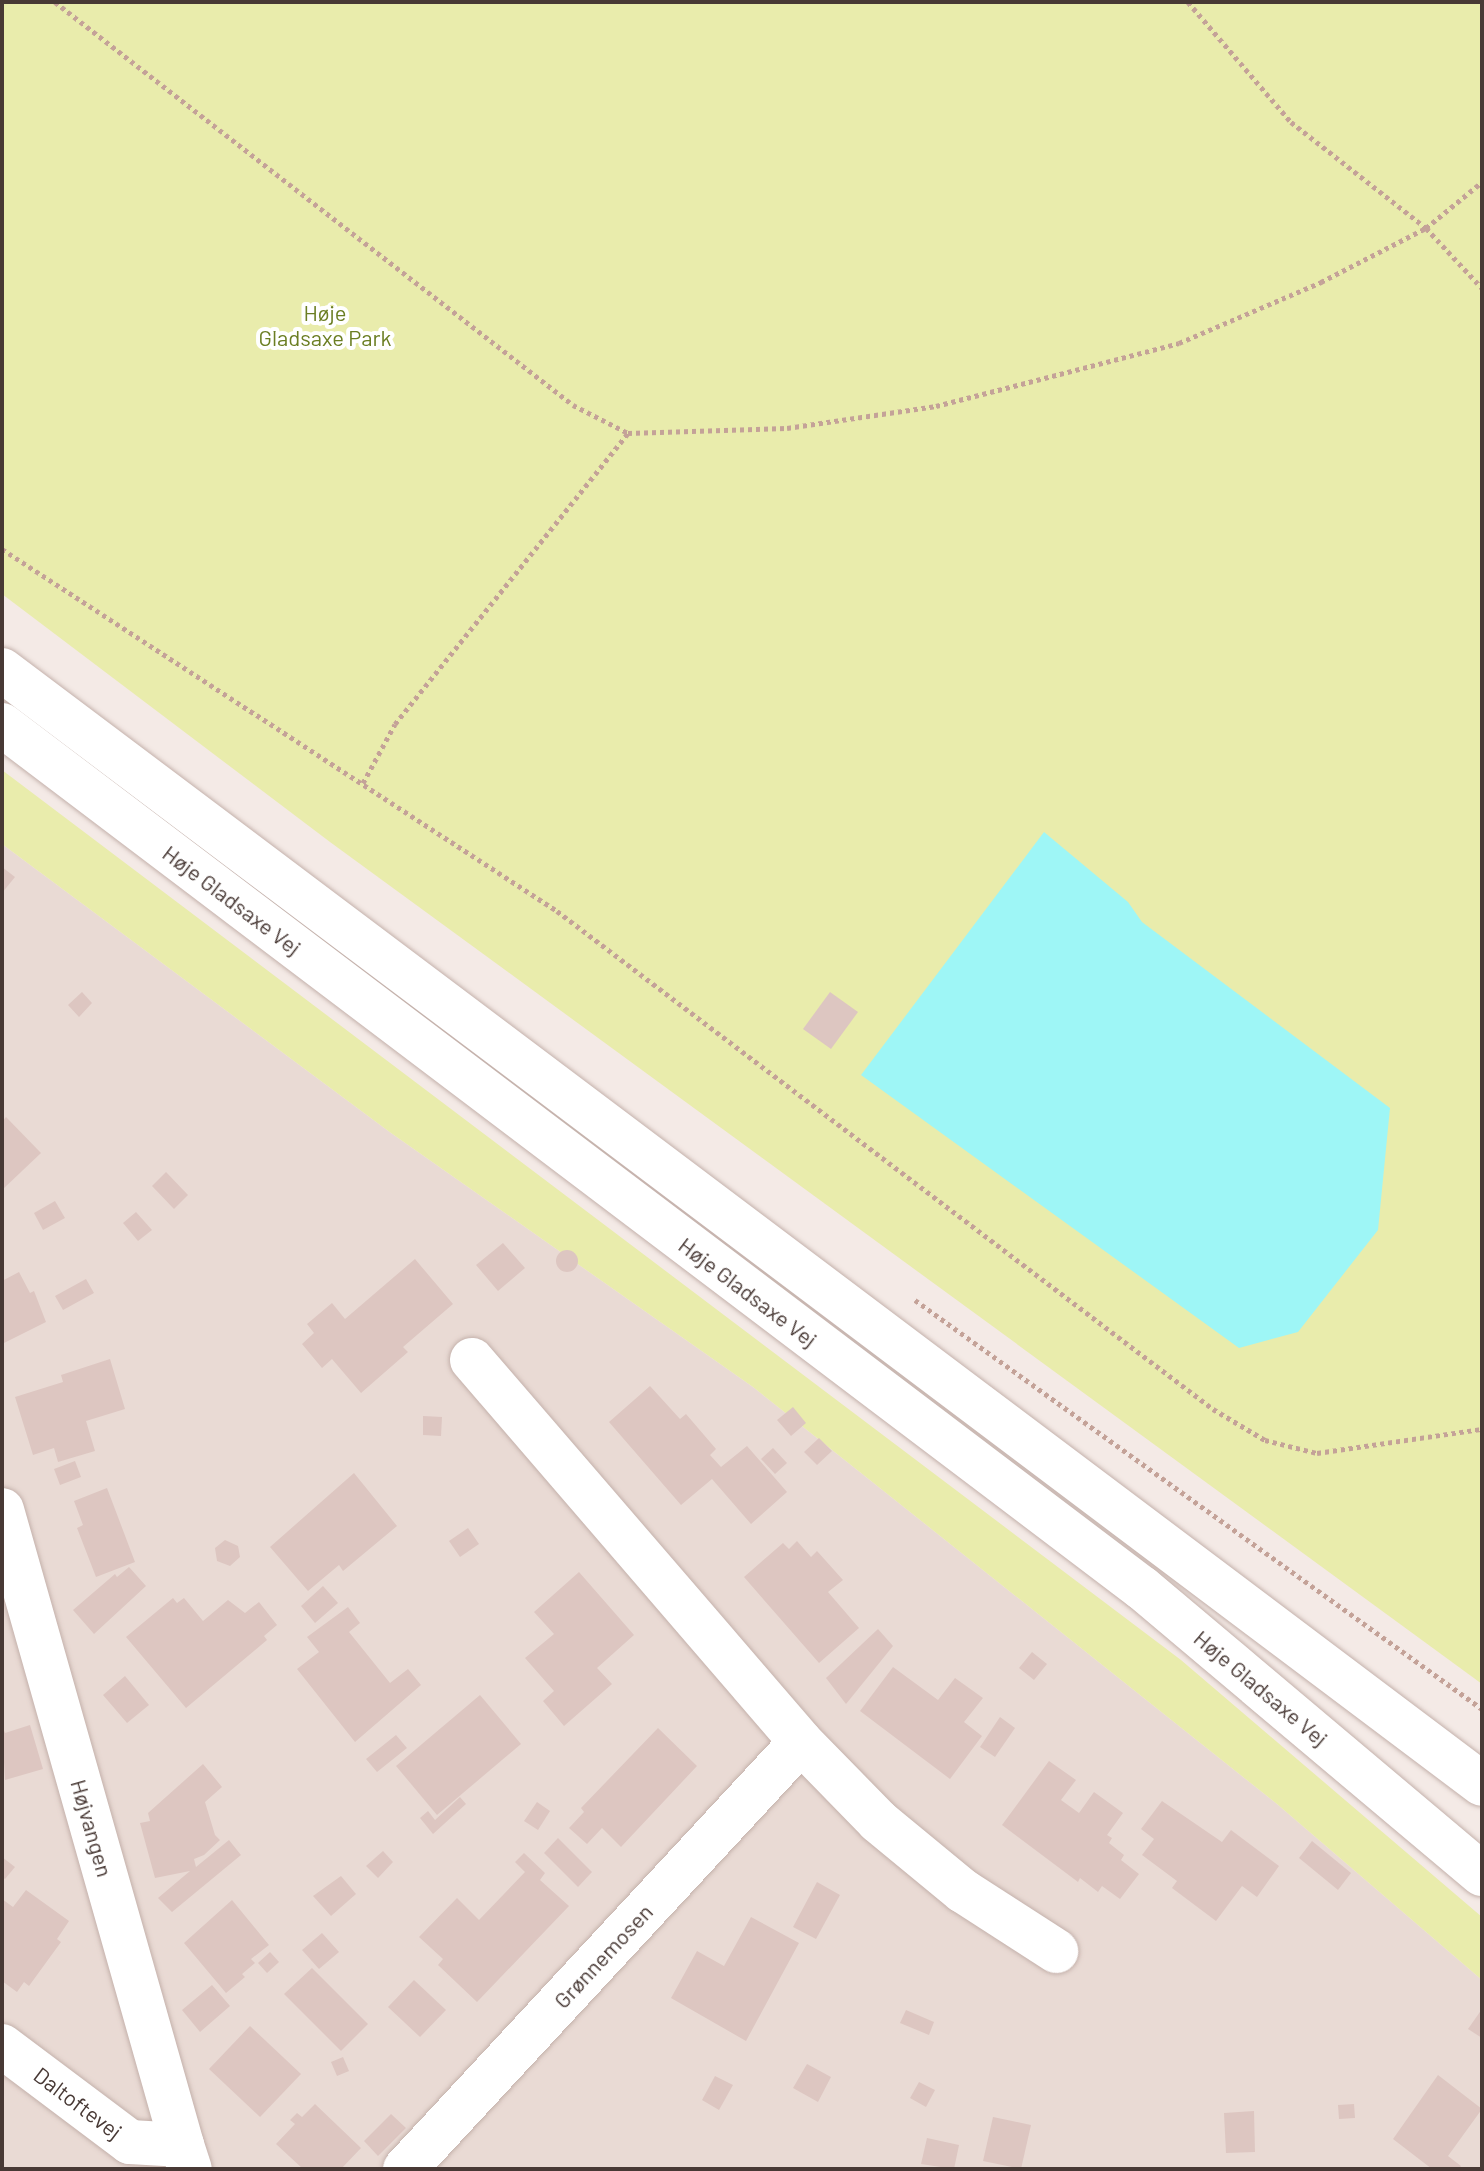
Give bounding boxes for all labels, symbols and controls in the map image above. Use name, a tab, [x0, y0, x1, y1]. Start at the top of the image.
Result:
park label: Høje Gladsaxe Park	[258, 299, 392, 350]
street label: Høje Gladsaxe Vej	[158, 839, 306, 961]
street label: Høje Gladsaxe Vej	[674, 1231, 822, 1353]
street label: Høje Gladsaxe Vej	[1189, 1624, 1333, 1752]
street label: Højvangen	[66, 1776, 118, 1880]
street label: Grønnemosen	[548, 1899, 658, 2013]
street label: Daltoftevej	[29, 2061, 127, 2145]

